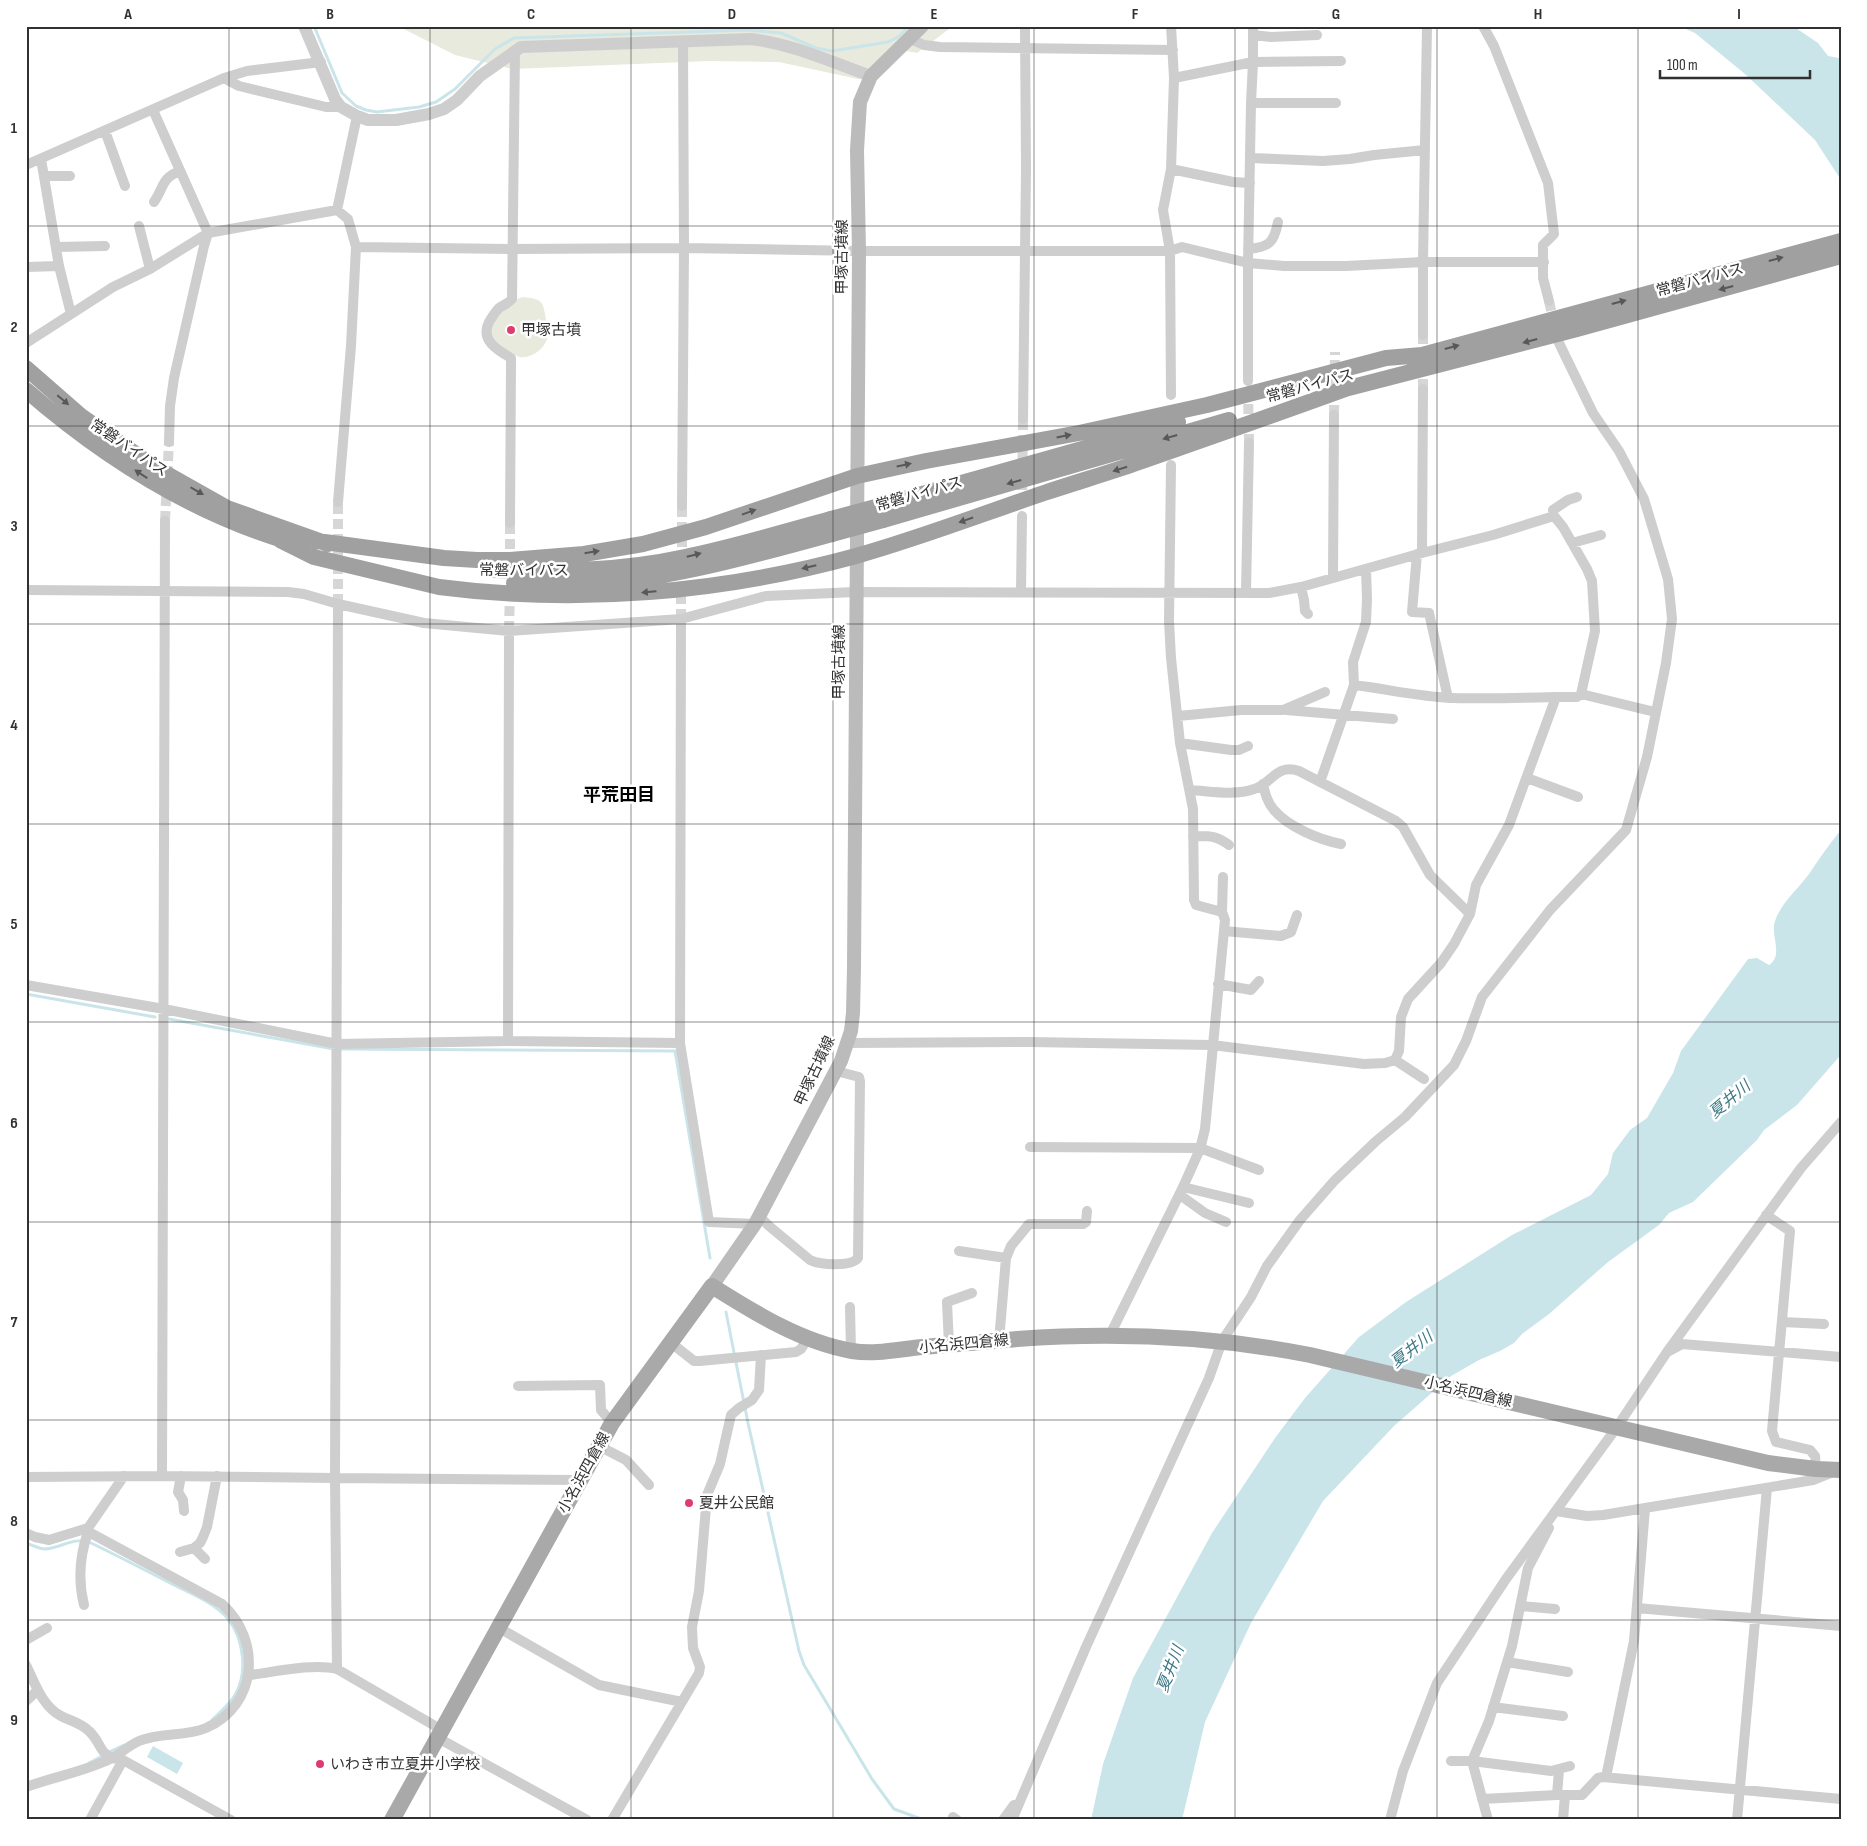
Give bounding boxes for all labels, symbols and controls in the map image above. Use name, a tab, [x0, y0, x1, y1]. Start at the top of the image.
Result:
text: A	[123, 5, 132, 24]
text: B	[326, 5, 334, 24]
text: C	[527, 5, 535, 24]
text: D	[728, 5, 736, 24]
text: E	[931, 5, 938, 24]
text: F	[1132, 5, 1139, 24]
text: G	[1332, 5, 1340, 24]
text: H	[1534, 5, 1542, 24]
text: I	[1737, 5, 1741, 24]
scale bar	[1660, 48, 1810, 80]
text: 100 m	[1667, 56, 1698, 75]
text: 1	[11, 119, 18, 138]
street label: 甲塚古墳線	[833, 219, 852, 295]
one-way arrow	[1768, 255, 1783, 263]
street label: 常磐バイパス	[1654, 259, 1746, 301]
one-way arrow	[1719, 284, 1734, 292]
one-way arrow	[1611, 298, 1626, 306]
text: 2	[10, 318, 18, 337]
place label: 甲塚古墳	[521, 321, 581, 340]
marker: 甲塚古墳	[505, 324, 517, 336]
one-way arrow	[1523, 337, 1538, 345]
one-way arrow	[1445, 342, 1460, 350]
street label: 常磐バイパス	[1264, 365, 1356, 407]
one-way arrow	[57, 394, 69, 406]
street label: 常磐バイパス	[87, 415, 171, 481]
one-way arrow	[1056, 431, 1072, 439]
one-way arrow	[1163, 433, 1178, 441]
one-way arrow	[897, 461, 912, 469]
one-way arrow	[1112, 465, 1127, 473]
one-way arrow	[134, 469, 148, 479]
street label: 常磐バイパス	[873, 473, 965, 515]
one-way arrow	[1007, 478, 1022, 486]
one-way arrow	[191, 487, 204, 496]
one-way arrow	[742, 508, 757, 516]
one-way arrow	[958, 516, 973, 524]
text: 3	[10, 517, 18, 536]
one-way arrow	[584, 548, 600, 556]
one-way arrow	[687, 551, 702, 559]
street label: 常磐バイパス	[479, 561, 569, 580]
one-way arrow	[801, 563, 817, 571]
one-way arrow	[640, 588, 656, 596]
street label: 甲塚古墳線	[830, 624, 849, 700]
text: 4	[10, 716, 18, 735]
district label: 平荒田目	[583, 785, 655, 806]
text: 5	[10, 915, 18, 934]
street label: 甲塚古墳線	[791, 1033, 839, 1109]
water label: 夏井川	[1706, 1076, 1756, 1123]
text: 6	[10, 1114, 18, 1133]
text: 7	[11, 1313, 18, 1332]
water label: 夏井川	[1387, 1327, 1438, 1372]
street label: 小名浜四倉線	[918, 1331, 1010, 1357]
street label: 小名浜四倉線	[1422, 1373, 1514, 1411]
street label: 小名浜四倉線	[554, 1429, 614, 1517]
place label: 夏井公民館	[699, 1494, 774, 1513]
marker: 夏井公民館	[683, 1497, 695, 1509]
text: 8	[10, 1512, 18, 1531]
water label: 夏井川	[1154, 1641, 1189, 1695]
text: 9	[10, 1711, 18, 1730]
place label: いわき市立夏井小学校	[330, 1755, 480, 1774]
marker: いわき市立夏井小学校	[314, 1758, 326, 1770]

